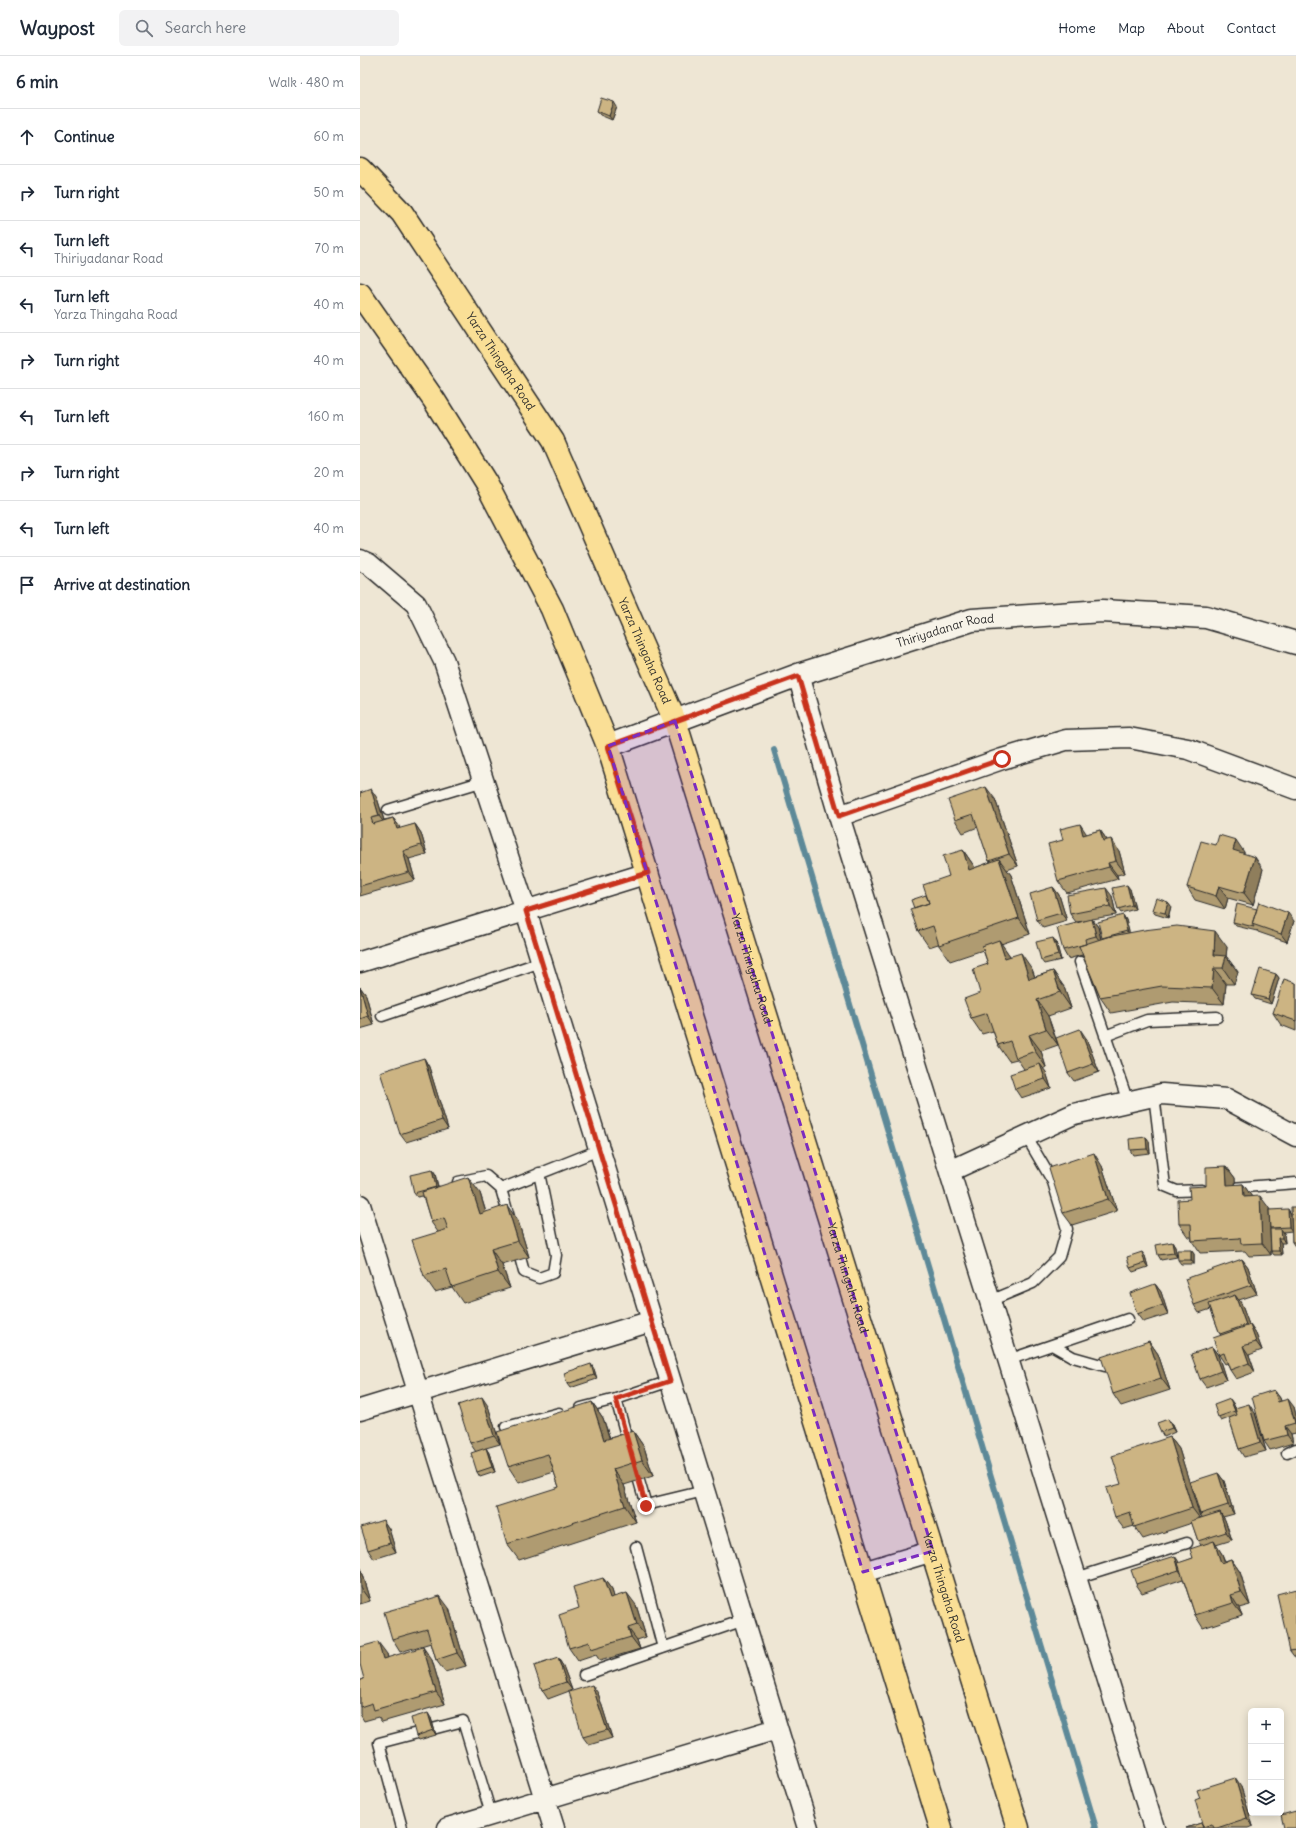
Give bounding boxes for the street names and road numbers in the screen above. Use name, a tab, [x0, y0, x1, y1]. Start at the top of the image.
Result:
street label: Yarza Thingaha Road	[463, 310, 539, 413]
street label: Yarza Thingaha Road	[615, 595, 675, 706]
street label: Thiriyadanar Road	[895, 610, 995, 650]
street label: Yarza Thingaha Road	[728, 912, 776, 1025]
street label: Yarza Thingaha Road	[824, 1221, 872, 1335]
street label: Yarza Thingaha Road	[920, 1531, 968, 1644]

